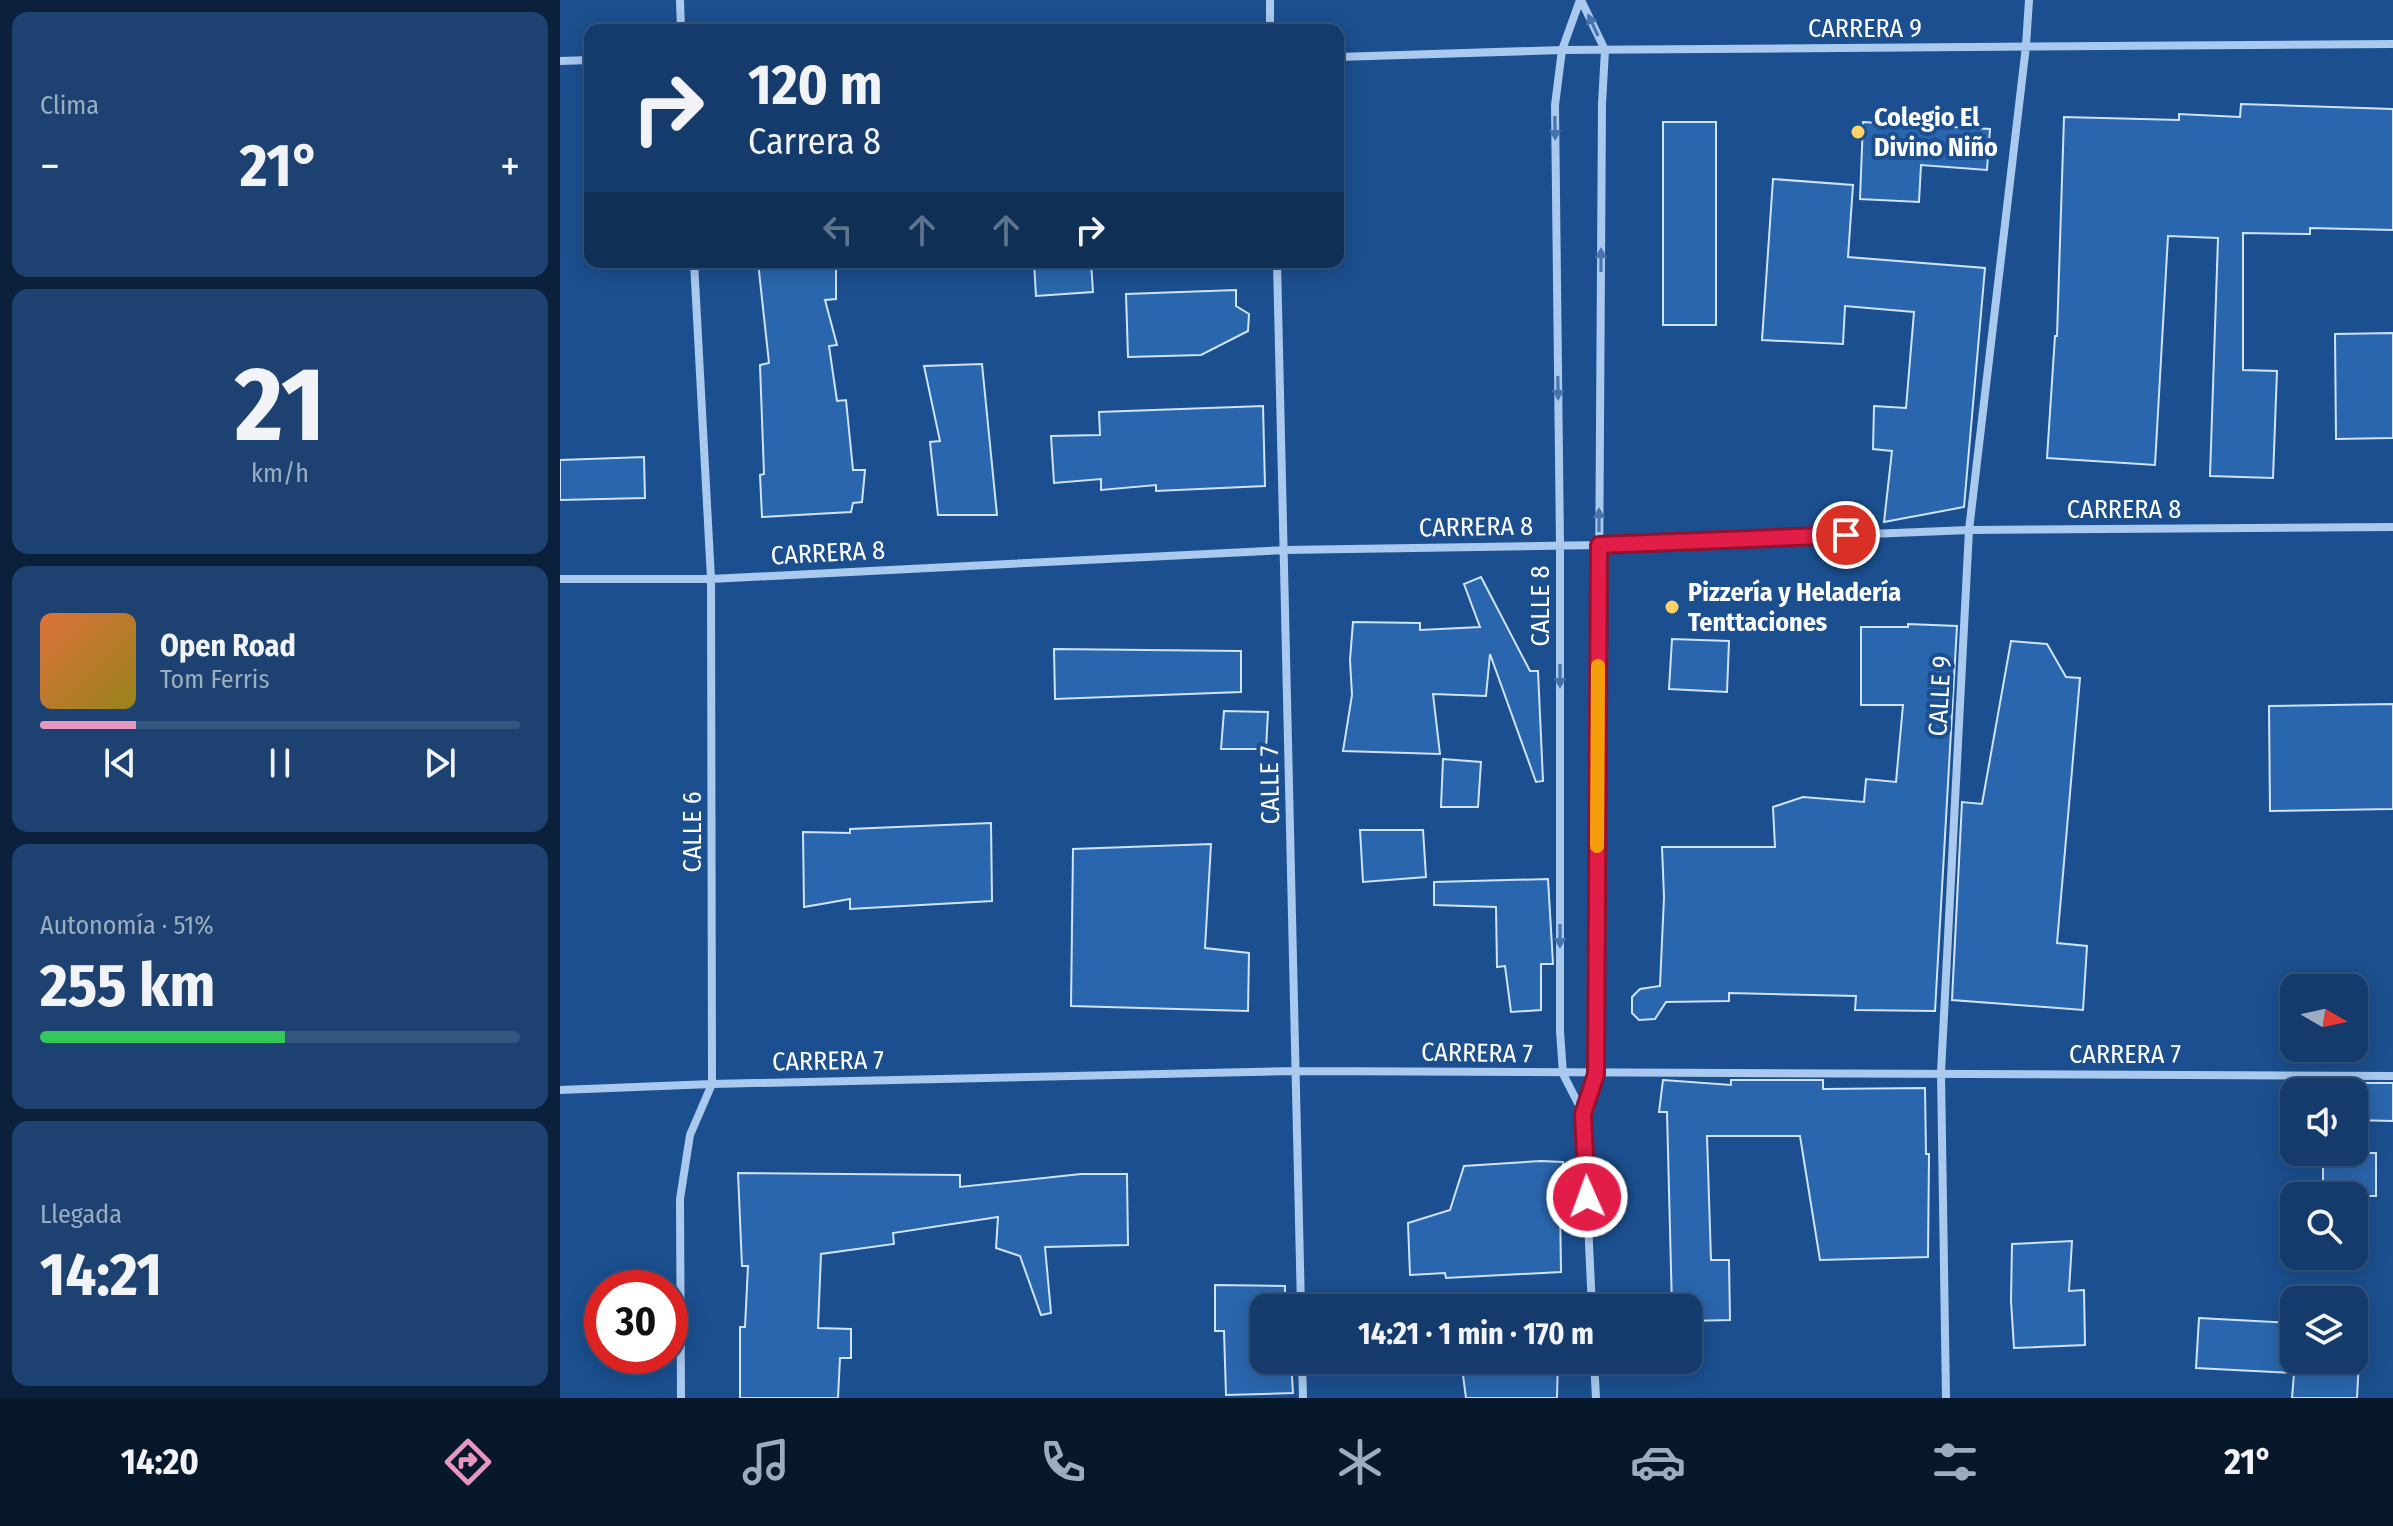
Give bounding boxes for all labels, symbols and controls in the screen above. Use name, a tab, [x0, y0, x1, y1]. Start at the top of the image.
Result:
one-way arrow	[1586, 13, 1600, 36]
street label: CARRERA 9	[1808, 13, 1922, 44]
text: 120 m	[748, 52, 883, 119]
icon: right	[616, 56, 720, 160]
text: Clima	[40, 90, 99, 121]
place label: Colegio El Divino Niño	[1874, 102, 1998, 163]
one-way arrow	[1549, 116, 1561, 141]
text: Carrera 8	[748, 120, 881, 164]
marker: Colegio El Divino Niño	[1849, 123, 1867, 141]
text: 21°	[240, 130, 320, 202]
text: −	[40, 140, 60, 193]
text: +	[500, 140, 520, 193]
icon: left	[816, 208, 860, 252]
icon: ahead	[900, 208, 944, 252]
icon: ahead	[984, 208, 1028, 252]
icon: right	[1068, 208, 1112, 252]
one-way arrow	[1595, 247, 1607, 272]
text: 21	[235, 343, 325, 468]
one-way arrow	[1552, 376, 1564, 401]
text: km/h	[251, 458, 309, 489]
street label: CARRERA 8	[2067, 494, 2181, 525]
pin	[1812, 501, 1880, 569]
one-way arrow	[1593, 507, 1606, 532]
street label: CARRERA 8	[1419, 511, 1533, 543]
icon: arrive	[1824, 513, 1868, 557]
street label: CARRERA 8	[770, 535, 886, 571]
street label: CALLE 8	[1525, 565, 1556, 647]
place label: Pizzería y Heladería Tenttaciones	[1688, 577, 1901, 638]
marker: Pizzería y Heladería Tenttaciones	[1663, 598, 1681, 616]
text: Open Road	[160, 628, 296, 664]
street label: CALLE 9	[1922, 655, 1958, 737]
text: Tom Ferris	[160, 664, 270, 695]
one-way arrow	[1554, 664, 1566, 689]
icon: previous	[98, 741, 142, 785]
icon: pause	[258, 741, 302, 785]
icon: next	[418, 741, 462, 785]
street label: CALLE 7	[1254, 745, 1286, 825]
street label: CALLE 6	[677, 791, 708, 873]
text: Autonomía · 51%	[40, 910, 214, 941]
one-way arrow	[1554, 924, 1566, 949]
text: 255 km	[40, 950, 215, 1022]
north arrow	[2280, 974, 2368, 1062]
map controls	[2280, 974, 2368, 1374]
street label: CARRERA 7	[1421, 1037, 1533, 1069]
street label: CARRERA 7	[2069, 1039, 2181, 1070]
street label: CARRERA 7	[772, 1045, 884, 1077]
button: sound	[2280, 1078, 2368, 1166]
position arrow	[1545, 1155, 1629, 1239]
button: search	[2280, 1182, 2368, 1270]
text: Llegada	[40, 1199, 122, 1230]
text: 14:21	[40, 1239, 162, 1311]
speed limit sign: 30	[584, 1270, 688, 1374]
button: layers	[2280, 1286, 2368, 1374]
text: 14:21 · 1 min · 170 m	[1358, 1316, 1594, 1352]
icon: directions	[440, 1434, 496, 1490]
icon: music	[738, 1434, 794, 1490]
icon: phone	[1035, 1434, 1091, 1490]
icon: climate	[1332, 1434, 1388, 1490]
icon: car	[1630, 1434, 1686, 1490]
icon: filters	[1927, 1434, 1983, 1490]
text: 14:20	[121, 1440, 199, 1484]
text: 21°	[2224, 1440, 2272, 1484]

